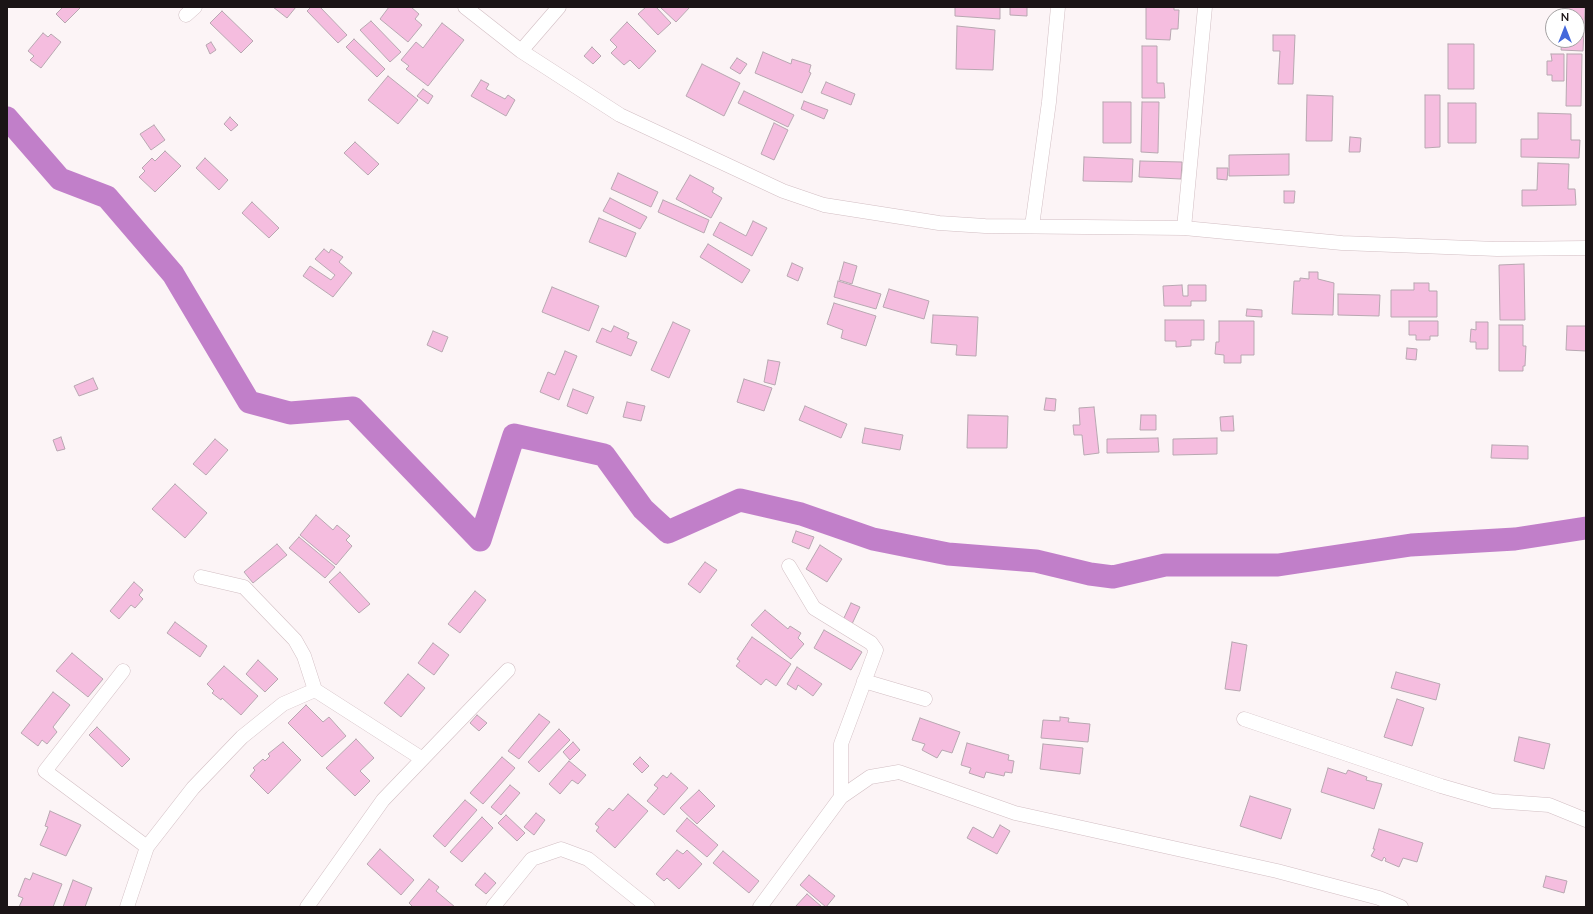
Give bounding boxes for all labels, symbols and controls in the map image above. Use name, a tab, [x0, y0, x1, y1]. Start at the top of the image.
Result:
north arrow	[1545, 8, 1585, 48]
text: N	[1561, 10, 1569, 23]

